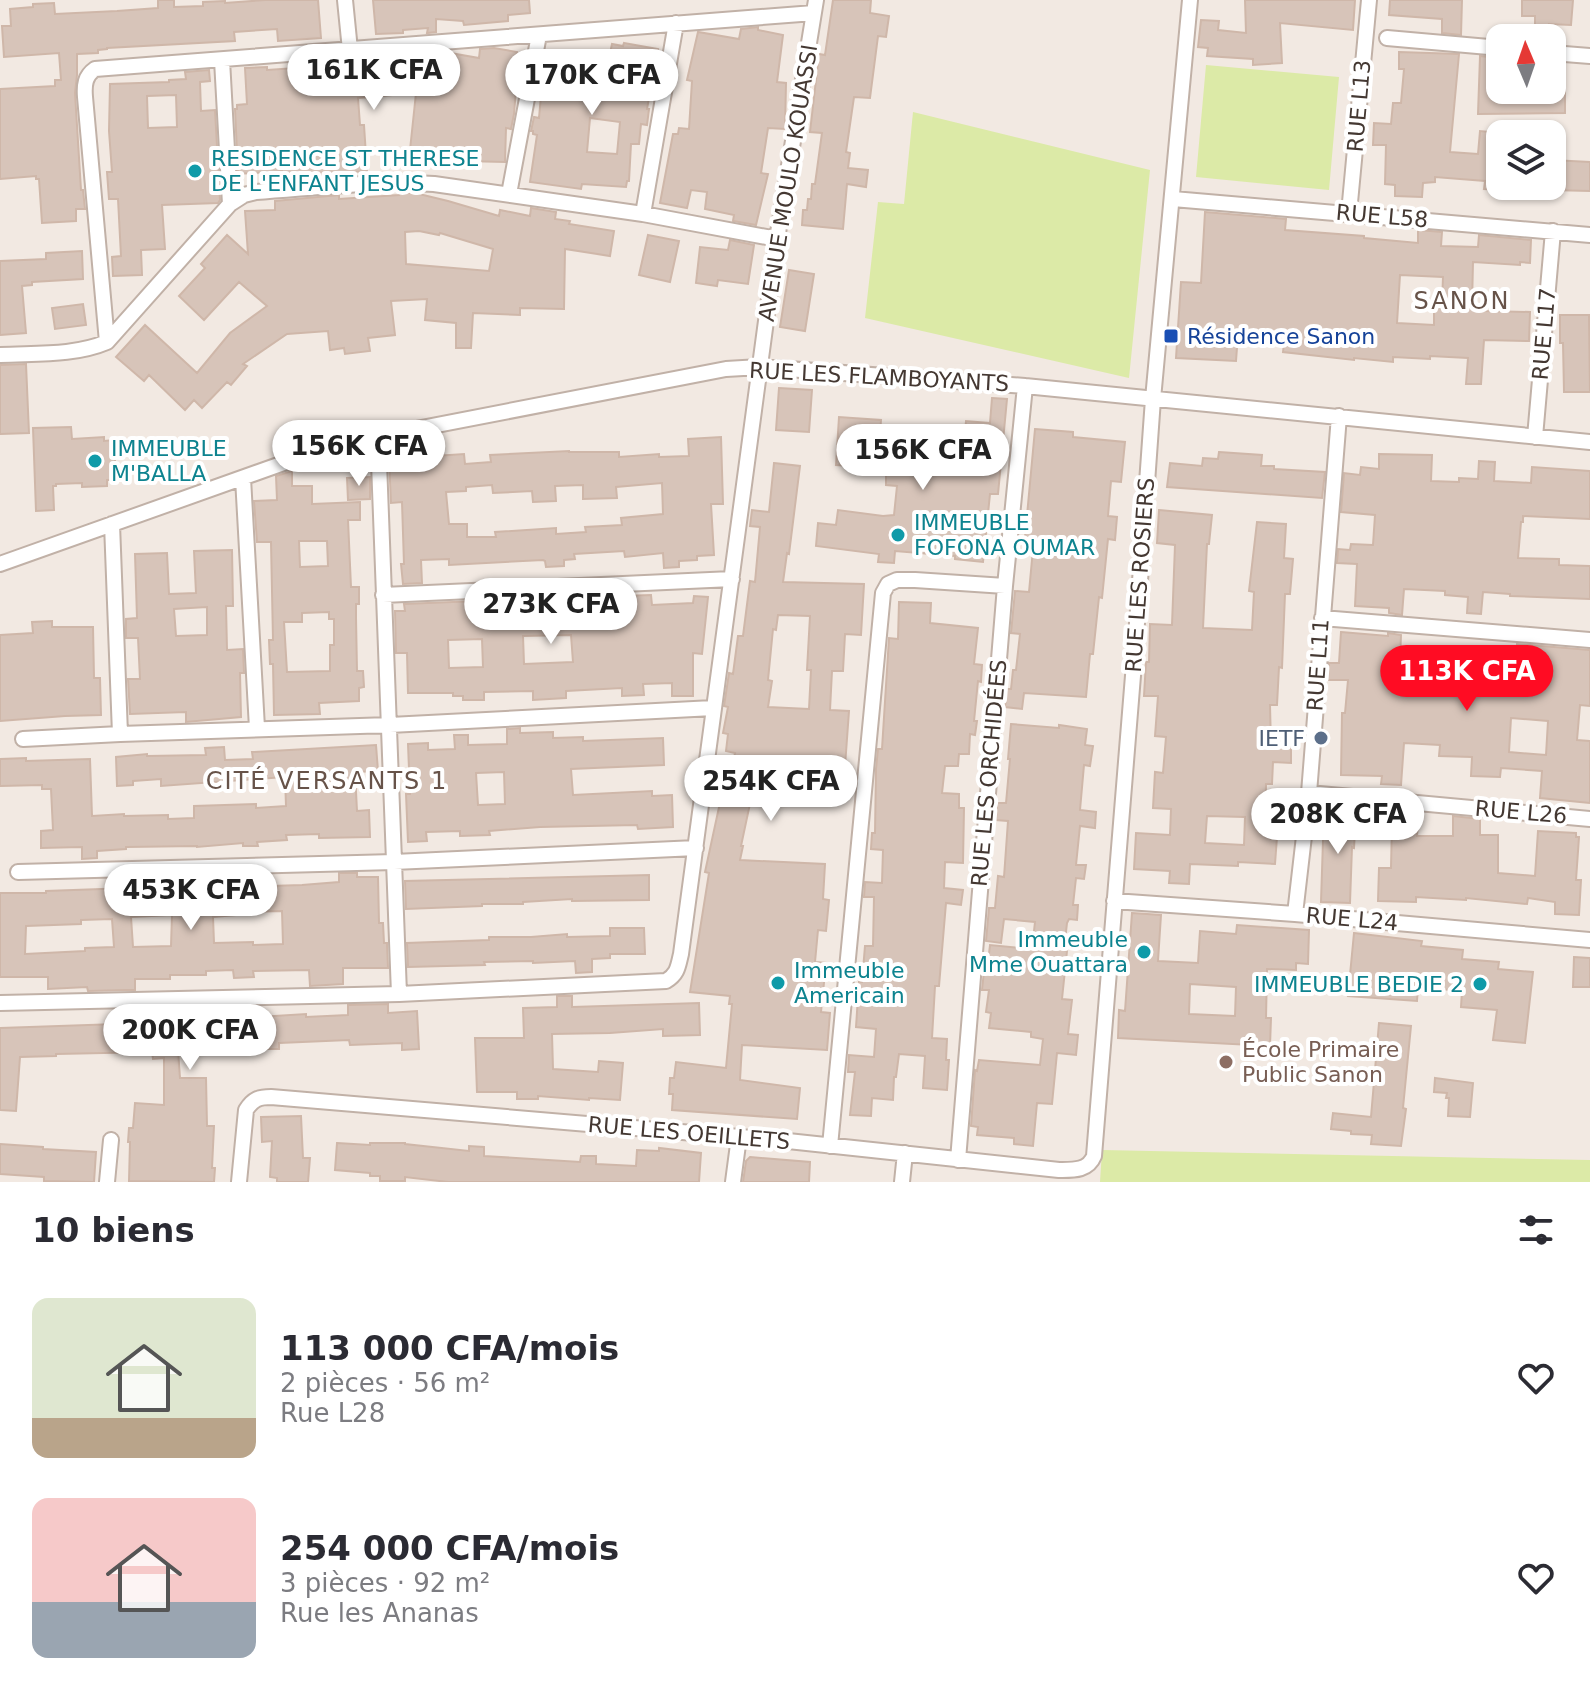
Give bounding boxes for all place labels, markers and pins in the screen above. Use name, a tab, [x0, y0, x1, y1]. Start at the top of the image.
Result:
pin: 161K CFA	[291, 44, 457, 112]
pin: 170K CFA	[509, 49, 675, 117]
place label: RESIDENCE ST THERESE DE L'ENFANT JESUS	[211, 146, 480, 196]
marker: RESIDENCE ST THERESE DE L'ENFANT JESUS	[186, 162, 204, 180]
place label: Résidence Sanon	[1187, 324, 1375, 349]
marker: Résidence Sanon	[1162, 327, 1180, 345]
pin: 156K CFA	[276, 420, 442, 488]
pin: 156K CFA	[840, 424, 1006, 492]
place label: IMMEUBLE M'BALLA	[111, 436, 227, 486]
marker: IMMEUBLE M'BALLA	[86, 452, 104, 470]
place label: IMMEUBLE FOFONA OUMAR	[914, 510, 1095, 560]
marker: IMMEUBLE FOFONA OUMAR	[889, 526, 907, 544]
pin: 273K CFA	[468, 578, 634, 646]
pin: 113K CFA	[1384, 645, 1550, 713]
place label: IETF	[1259, 726, 1305, 751]
marker: IETF	[1312, 729, 1330, 747]
pin: 254K CFA	[688, 755, 854, 823]
pin: 208K CFA	[1255, 788, 1421, 856]
pin: 453K CFA	[108, 864, 274, 932]
place label: Immeuble Mme Ouattara	[969, 927, 1128, 977]
marker: Immeuble Mme Ouattara	[1135, 943, 1153, 961]
place label: Immeuble Americain	[794, 958, 905, 1008]
place label: IMMEUBLE BEDIE 2	[1254, 972, 1464, 997]
marker: Immeuble Americain	[769, 974, 787, 992]
marker: IMMEUBLE BEDIE 2	[1471, 975, 1489, 993]
pin: 200K CFA	[107, 1004, 273, 1072]
place label: École Primaire Public Sanon	[1242, 1037, 1399, 1087]
marker: École Primaire Public Sanon	[1217, 1053, 1235, 1071]

